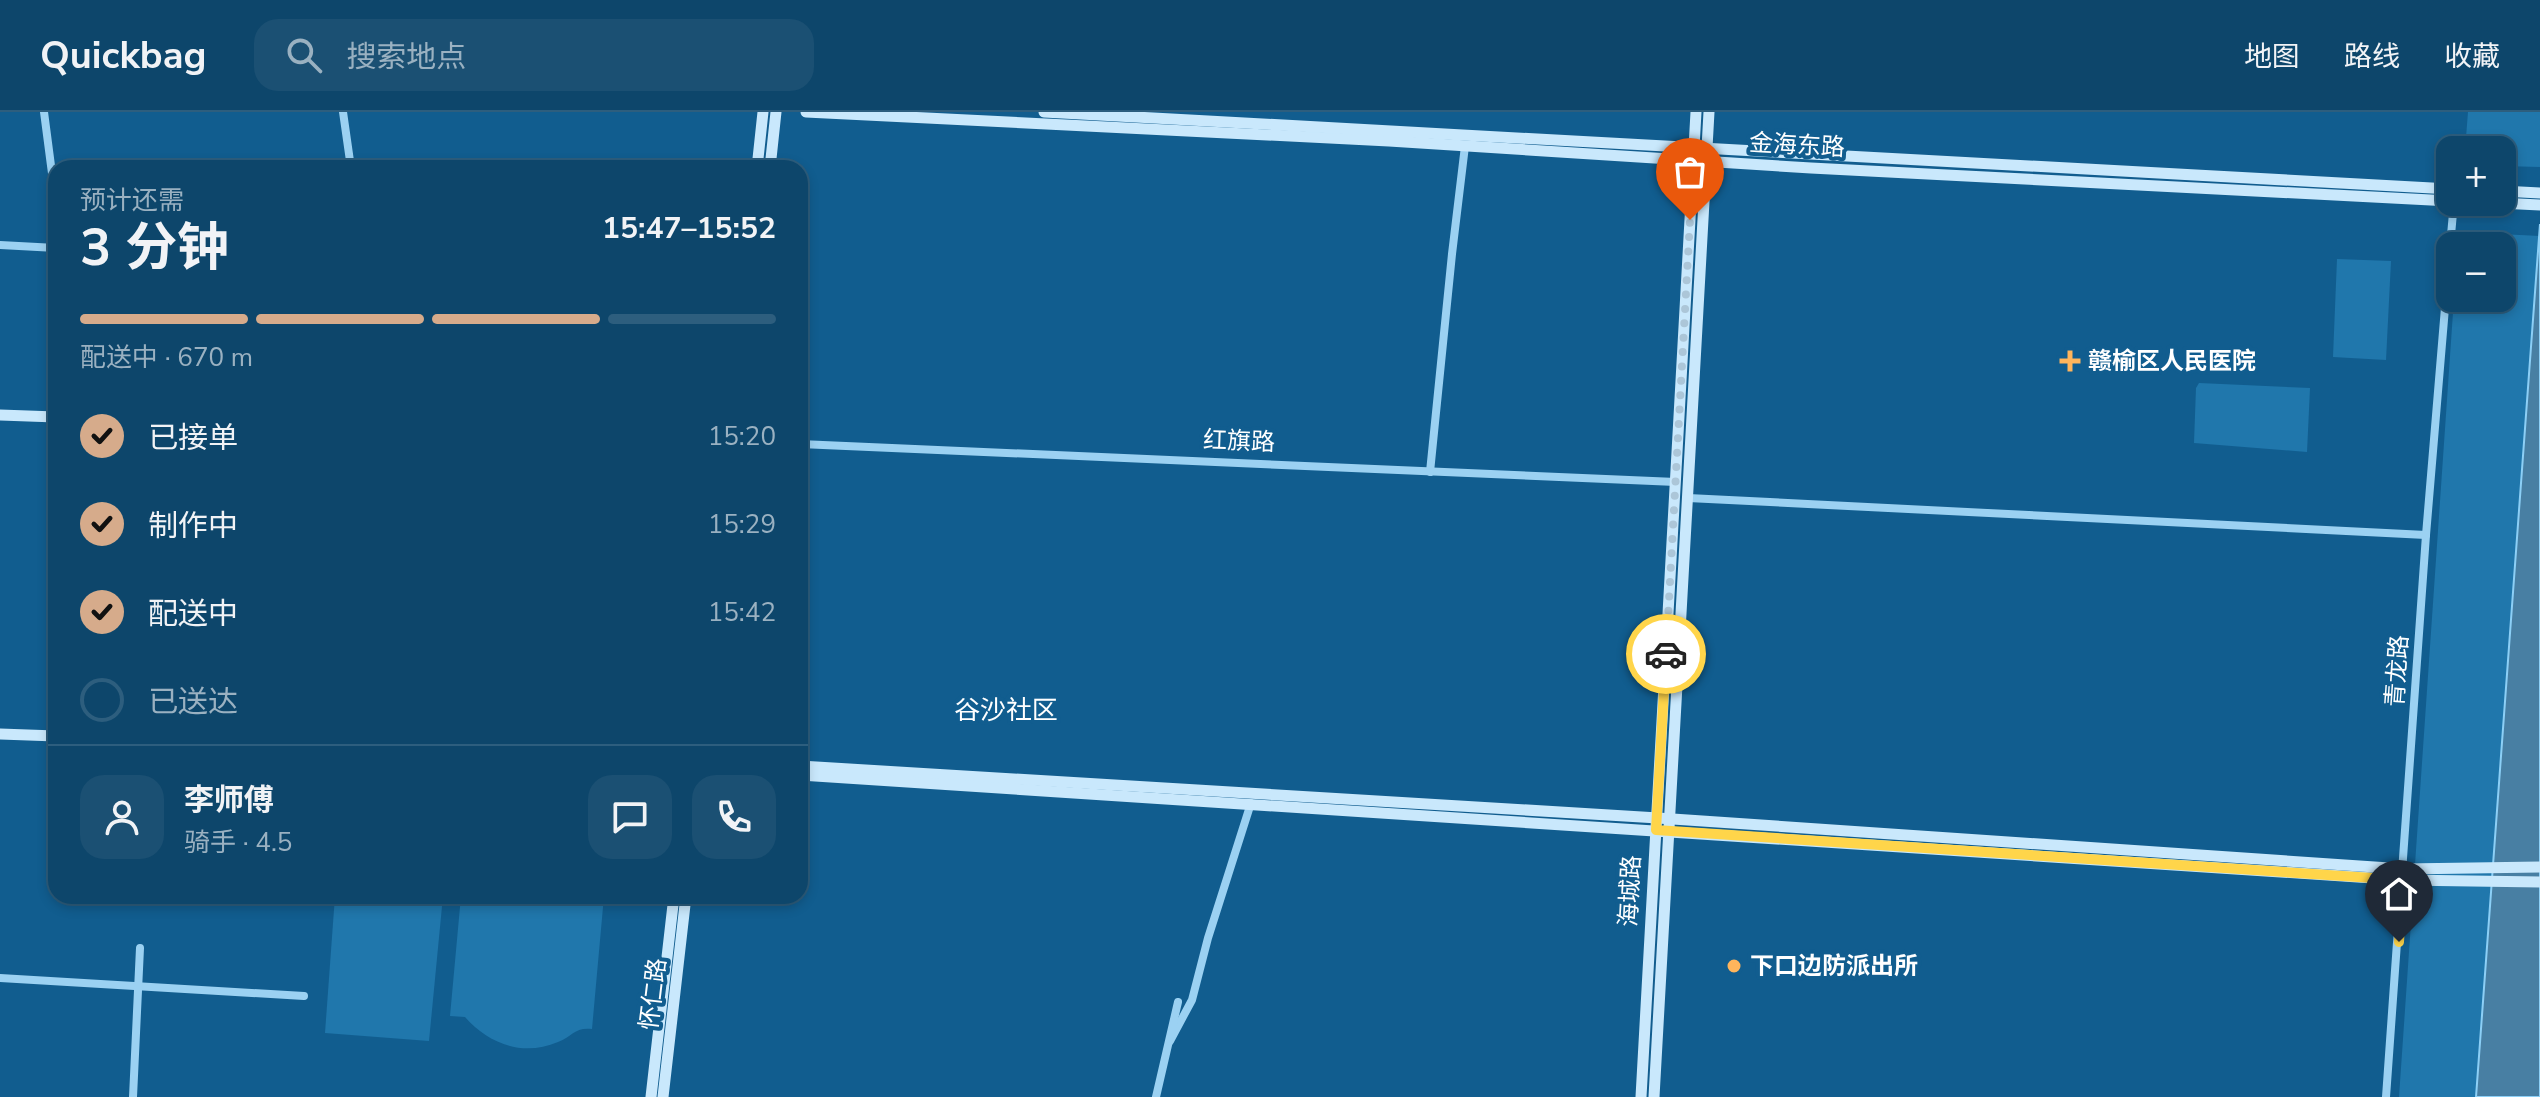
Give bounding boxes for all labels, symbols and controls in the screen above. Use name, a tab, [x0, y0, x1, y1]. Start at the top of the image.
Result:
search box	[254, 19, 814, 91]
text: Quickbag	[40, 30, 206, 81]
icon: search	[282, 33, 326, 77]
text: 搜索地点	[346, 37, 466, 78]
text: 地图	[2244, 38, 2300, 76]
text: 路线	[2344, 38, 2400, 76]
text: 收藏	[2444, 38, 2500, 76]
street label: 金海东路	[1748, 127, 1846, 163]
map controls	[2436, 136, 2516, 312]
button: +	[2436, 136, 2516, 216]
pin	[1656, 138, 1724, 220]
icon: bag	[1668, 150, 1712, 194]
text: 预计还需	[80, 183, 184, 218]
text: 15:47–15:52	[602, 208, 776, 249]
text: 3 分钟	[80, 212, 229, 283]
button: −	[2436, 232, 2516, 312]
text: 配送中 · 670 m	[80, 340, 253, 375]
place label: 赣榆区人民医院	[2088, 345, 2256, 377]
marker: 赣榆区人民医院	[2059, 350, 2081, 372]
icon: check	[80, 414, 124, 458]
text: 已接单	[148, 418, 238, 459]
text: 15:20	[708, 419, 776, 454]
street label: 红旗路	[1202, 424, 1276, 458]
icon: check	[80, 502, 124, 546]
text: 制作中	[148, 506, 238, 547]
text: 15:29	[708, 507, 776, 542]
icon: check	[80, 590, 124, 634]
text: 配送中	[148, 594, 238, 635]
text: 15:42	[708, 595, 776, 630]
courier	[1626, 614, 1706, 694]
icon: car	[1644, 632, 1688, 676]
street label: 青龙路	[2379, 634, 2415, 708]
text: 已送达	[148, 682, 238, 723]
district label: 谷沙社区	[954, 693, 1058, 728]
button: person	[80, 775, 164, 859]
button: chat	[588, 775, 672, 859]
button: phone	[692, 775, 776, 859]
text: 李师傅	[184, 780, 274, 821]
text: 骑手 · 4.5	[184, 825, 292, 860]
street label: 海城路	[1612, 854, 1648, 928]
pin	[2365, 860, 2433, 942]
icon: home	[2377, 872, 2421, 916]
place label: 下口边防派出所	[1750, 950, 1918, 982]
street label: 怀仁路	[633, 956, 673, 1032]
marker: 下口边防派出所	[1725, 957, 1743, 975]

